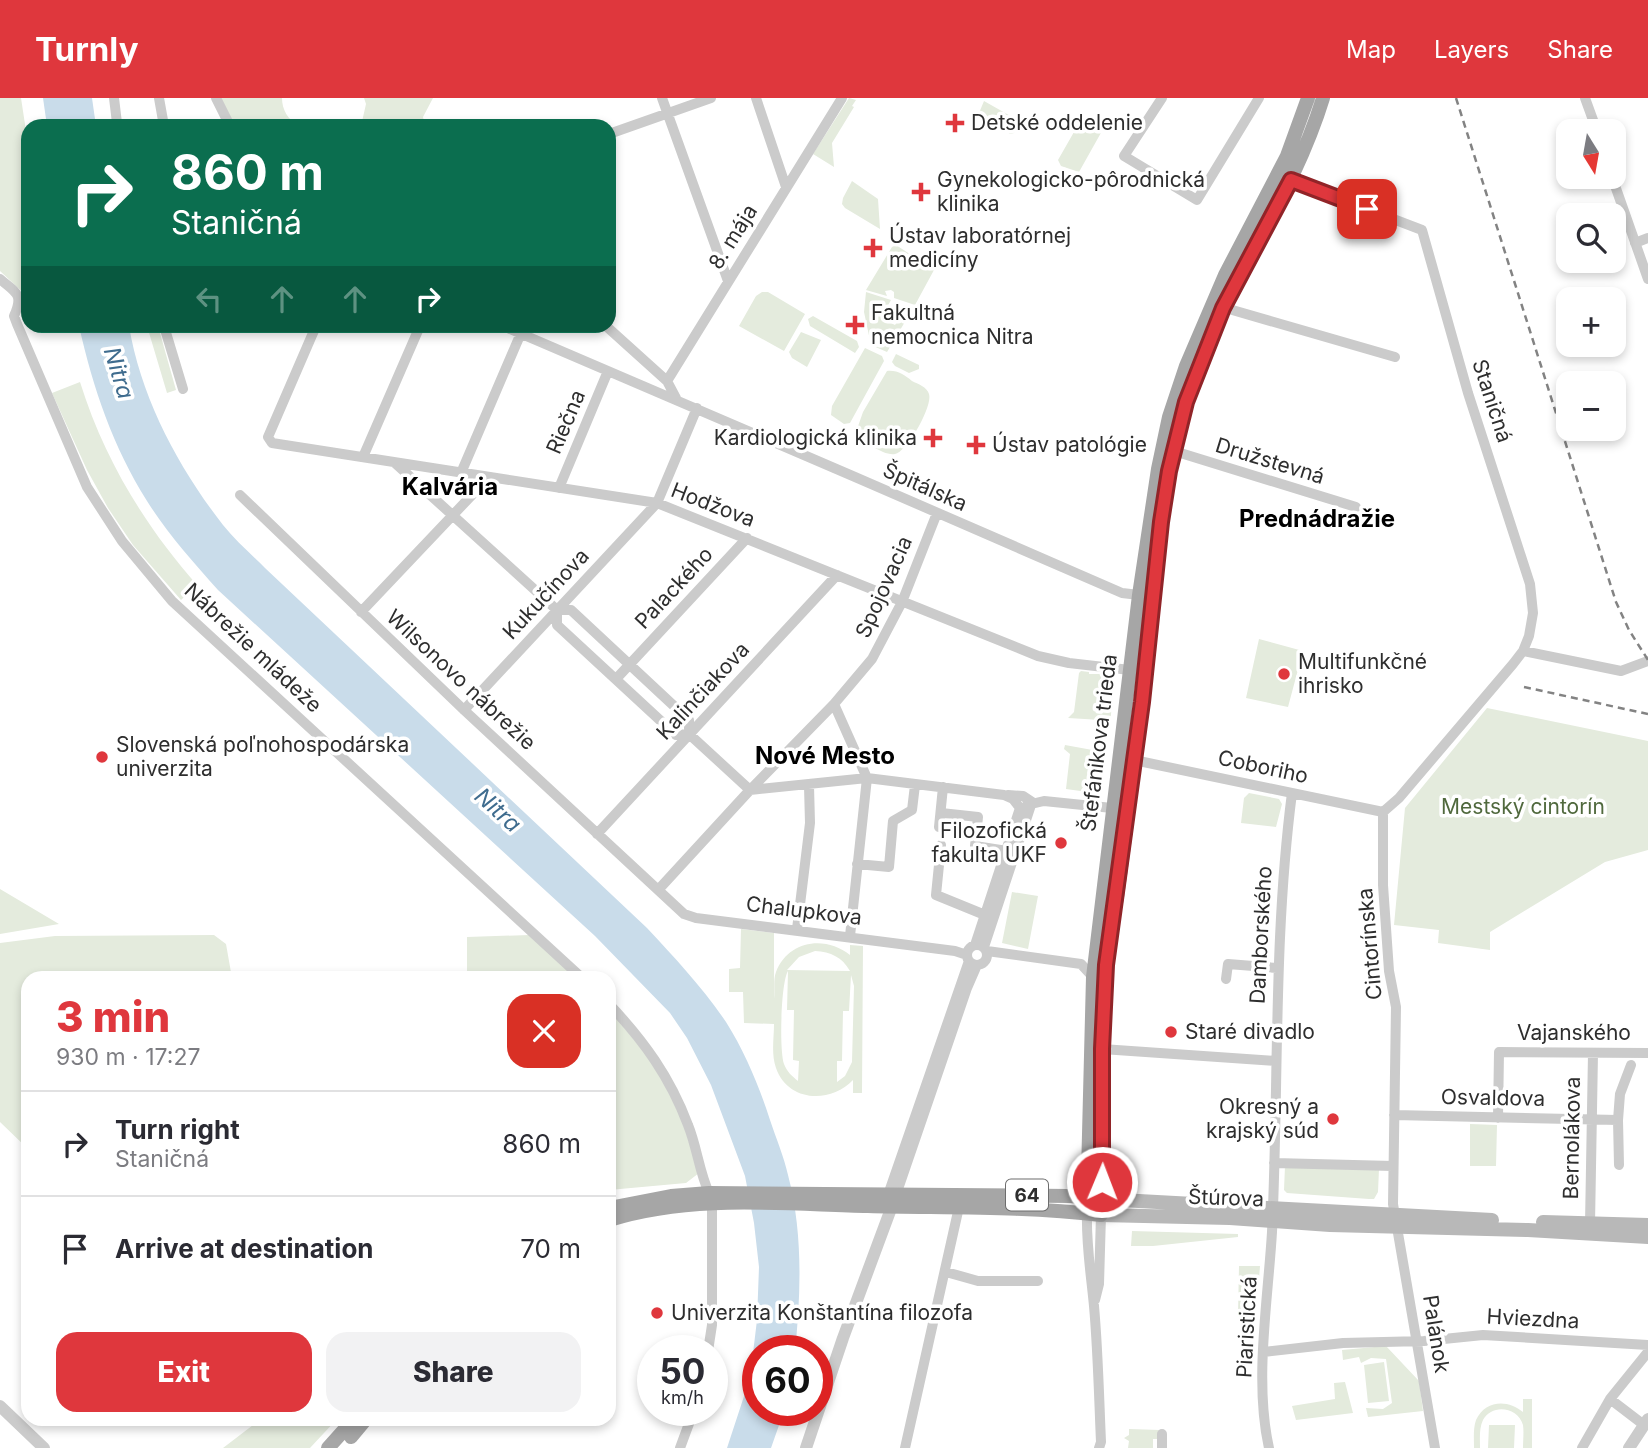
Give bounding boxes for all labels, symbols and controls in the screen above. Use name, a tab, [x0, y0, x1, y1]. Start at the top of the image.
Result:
text: Turnly	[35, 29, 139, 69]
text: Map	[1346, 35, 1396, 64]
text: Layers	[1434, 35, 1509, 64]
text: Share	[1547, 35, 1613, 64]
place label: Detské oddelenie	[971, 110, 1143, 135]
marker: Detské oddelenie	[945, 113, 965, 133]
north arrow	[1556, 119, 1626, 189]
map controls	[1556, 119, 1626, 441]
text: 860 m	[171, 143, 324, 202]
icon: right	[56, 147, 147, 238]
place label: Gynekologicko-pôrodnická klinika	[937, 167, 1205, 216]
pin	[1337, 179, 1397, 239]
marker: Gynekologicko-pôrodnická klinika	[911, 182, 931, 202]
icon: arrive	[1348, 190, 1386, 228]
street label: 8. mája	[703, 200, 762, 274]
text: Staničná	[171, 203, 302, 242]
button: search	[1556, 203, 1626, 273]
place label: Ústav laboratórnej medicíny	[889, 222, 1071, 272]
marker: Ústav laboratórnej medicíny	[863, 238, 883, 258]
icon: left	[190, 280, 228, 318]
icon: ahead	[263, 280, 301, 318]
icon: ahead	[336, 280, 374, 318]
icon: right	[409, 280, 447, 318]
button: +	[1556, 287, 1626, 357]
place label: Fakultná nemocnica Nitra	[871, 300, 1034, 349]
marker: Fakultná nemocnica Nitra	[845, 315, 865, 335]
water label: Nitra	[98, 344, 140, 402]
street label: Staničná	[1467, 356, 1518, 446]
button: −	[1556, 371, 1626, 441]
street label: Riečna	[541, 386, 590, 458]
place label: Kardiologická klinika	[714, 425, 917, 450]
marker: Kardiologická klinika	[923, 428, 943, 448]
place label: Ústav patológie	[992, 431, 1147, 457]
street label: Družstevná	[1213, 432, 1328, 489]
marker: Ústav patológie	[966, 435, 986, 455]
street label: Špitálska	[879, 457, 971, 516]
district label: Kalvária	[402, 472, 498, 501]
street label: Hodžova	[668, 477, 759, 532]
district label: Prednádražie	[1239, 504, 1395, 533]
street label: Spojovacia	[850, 532, 917, 641]
street label: Palackého	[630, 542, 718, 634]
street label: Kukučínova	[497, 543, 594, 644]
street label: Nábrežie mládeže	[180, 578, 327, 718]
street label: Wilsonovo nábrežie	[382, 604, 541, 755]
street label: Kalinčiakova	[651, 637, 754, 745]
place label: Multifunkčné ihrisko	[1298, 649, 1427, 698]
street label: Štefánikova trieda	[1075, 653, 1122, 833]
marker: Multifunkčné ihrisko	[1276, 666, 1292, 682]
place label: Slovenská poľnohospodárska univerzita	[116, 732, 409, 781]
district label: Nové Mesto	[755, 741, 895, 770]
street label: Coboriho	[1216, 745, 1311, 788]
marker: Slovenská poľnohospodárska univerzita	[94, 749, 110, 765]
water label: Nitra	[469, 782, 527, 838]
park label: Mestský cintorín	[1441, 794, 1605, 819]
place label: Filozofická fakulta UKF	[932, 818, 1047, 867]
marker: Filozofická fakulta UKF	[1053, 835, 1069, 851]
street label: Damborského	[1244, 865, 1277, 1005]
street label: Cintorínska	[1352, 887, 1387, 1001]
street label: Chalupkova	[745, 891, 863, 930]
text: 3 min	[56, 991, 170, 1042]
button: close	[507, 994, 581, 1068]
place label: Staré divadlo	[1185, 1019, 1315, 1044]
street label: Vajanského	[1517, 1020, 1631, 1045]
marker: Staré divadlo	[1163, 1024, 1179, 1040]
text: 930 m · 17:27	[56, 1043, 200, 1071]
street label: Bernolákova	[1558, 1076, 1585, 1200]
street label: Osvaldova	[1441, 1084, 1545, 1111]
place label: Okresný a krajský súd	[1206, 1094, 1319, 1143]
marker: Okresný a krajský súd	[1325, 1111, 1341, 1127]
text: Turn right	[115, 1114, 240, 1145]
icon: right	[56, 1125, 94, 1163]
text: 860 m	[502, 1128, 581, 1159]
text: Staničná	[115, 1145, 209, 1173]
position arrow	[1065, 1145, 1139, 1219]
road number: 64	[1006, 1180, 1048, 1210]
street label: Štúrova	[1188, 1184, 1264, 1211]
icon: arrive	[56, 1230, 94, 1268]
text: Arrive at destination	[115, 1233, 374, 1264]
text: 70 m	[520, 1233, 581, 1264]
street label: Piaristická	[1231, 1275, 1262, 1379]
street label: Palánok	[1418, 1293, 1455, 1375]
place label: Univerzita Konštantína filozofa	[671, 1300, 973, 1325]
street label: Hviezdna	[1486, 1304, 1580, 1333]
marker: Univerzita Konštantína filozofa	[649, 1305, 665, 1321]
button: Exit	[56, 1332, 312, 1412]
button: Share	[326, 1332, 581, 1412]
speed limit sign: 60	[742, 1335, 833, 1426]
text: 50	[660, 1350, 705, 1392]
text: km/h	[661, 1387, 704, 1408]

